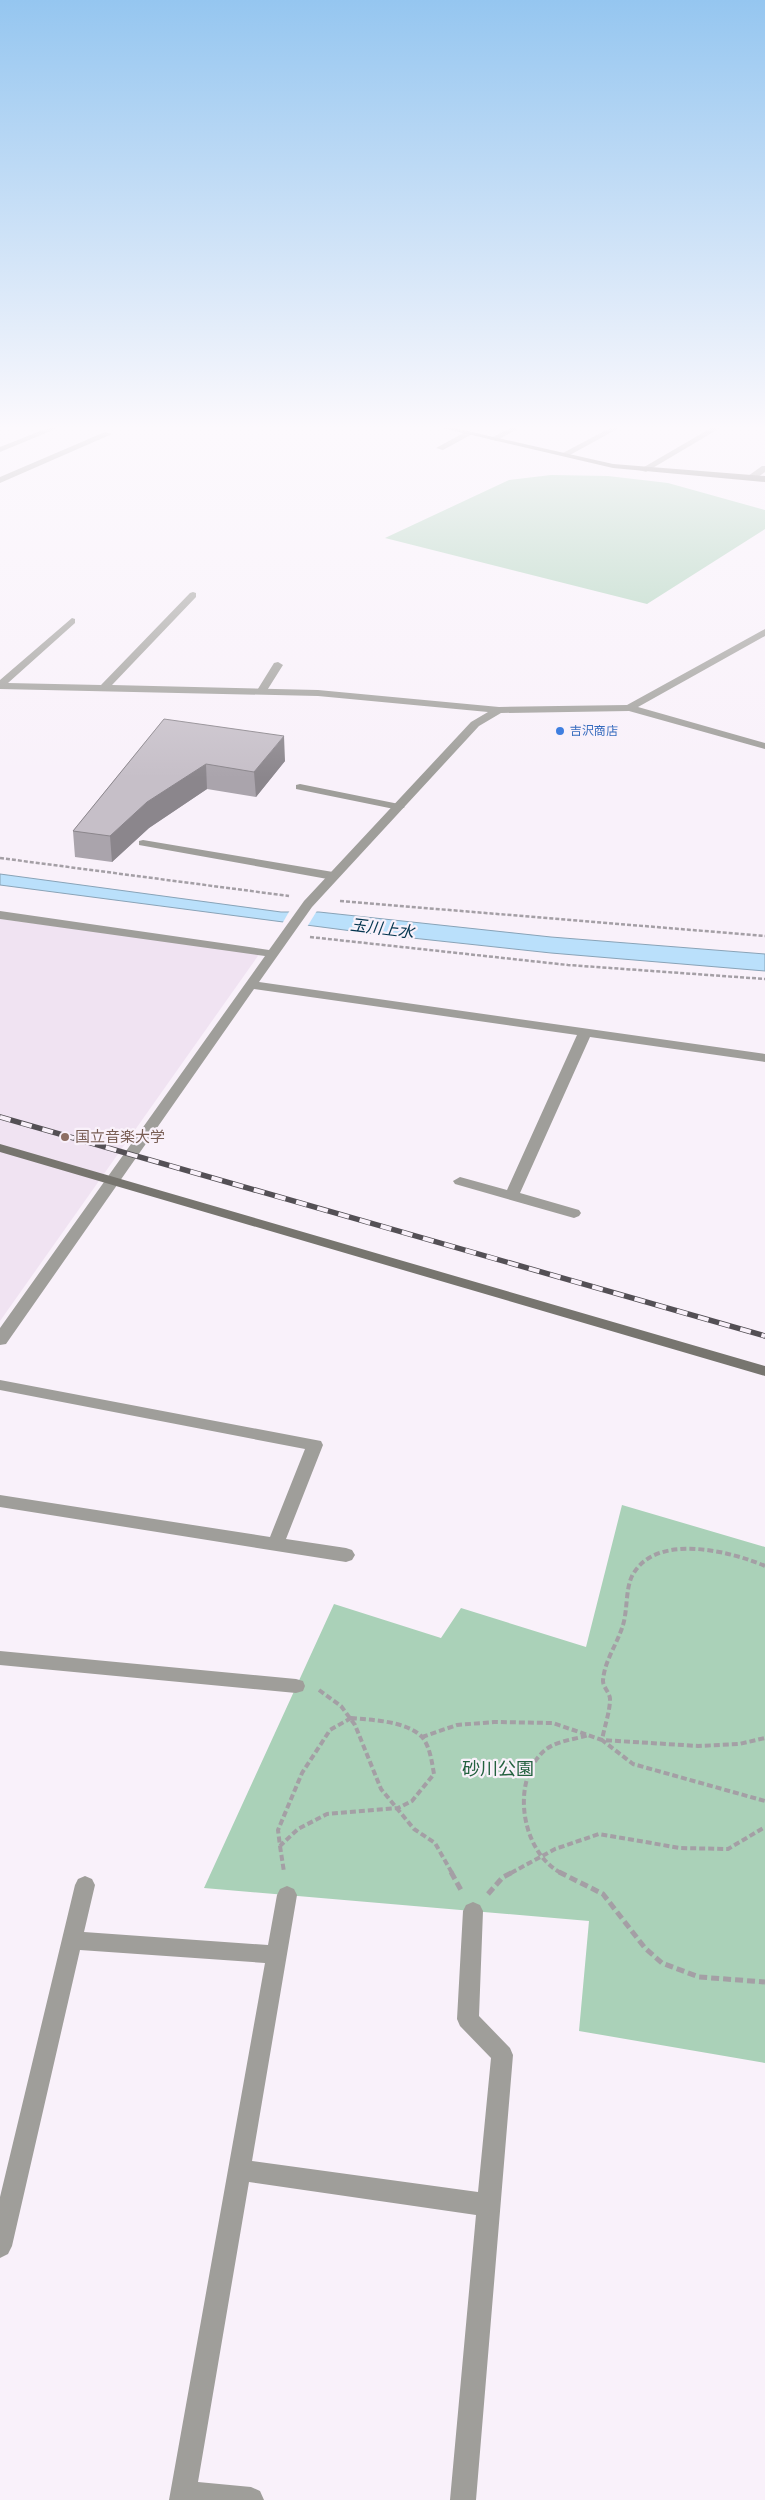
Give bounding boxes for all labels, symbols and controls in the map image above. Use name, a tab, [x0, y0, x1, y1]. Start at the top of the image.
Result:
place label: 吉沢商店	[570, 724, 618, 737]
marker: 吉沢商店	[554, 725, 566, 737]
water label: 玉川上水	[349, 916, 417, 941]
place label: 国立音楽大学	[75, 1129, 165, 1145]
marker: 国立音楽大学	[59, 1131, 71, 1143]
park label: 砂川公園	[462, 1760, 534, 1779]

